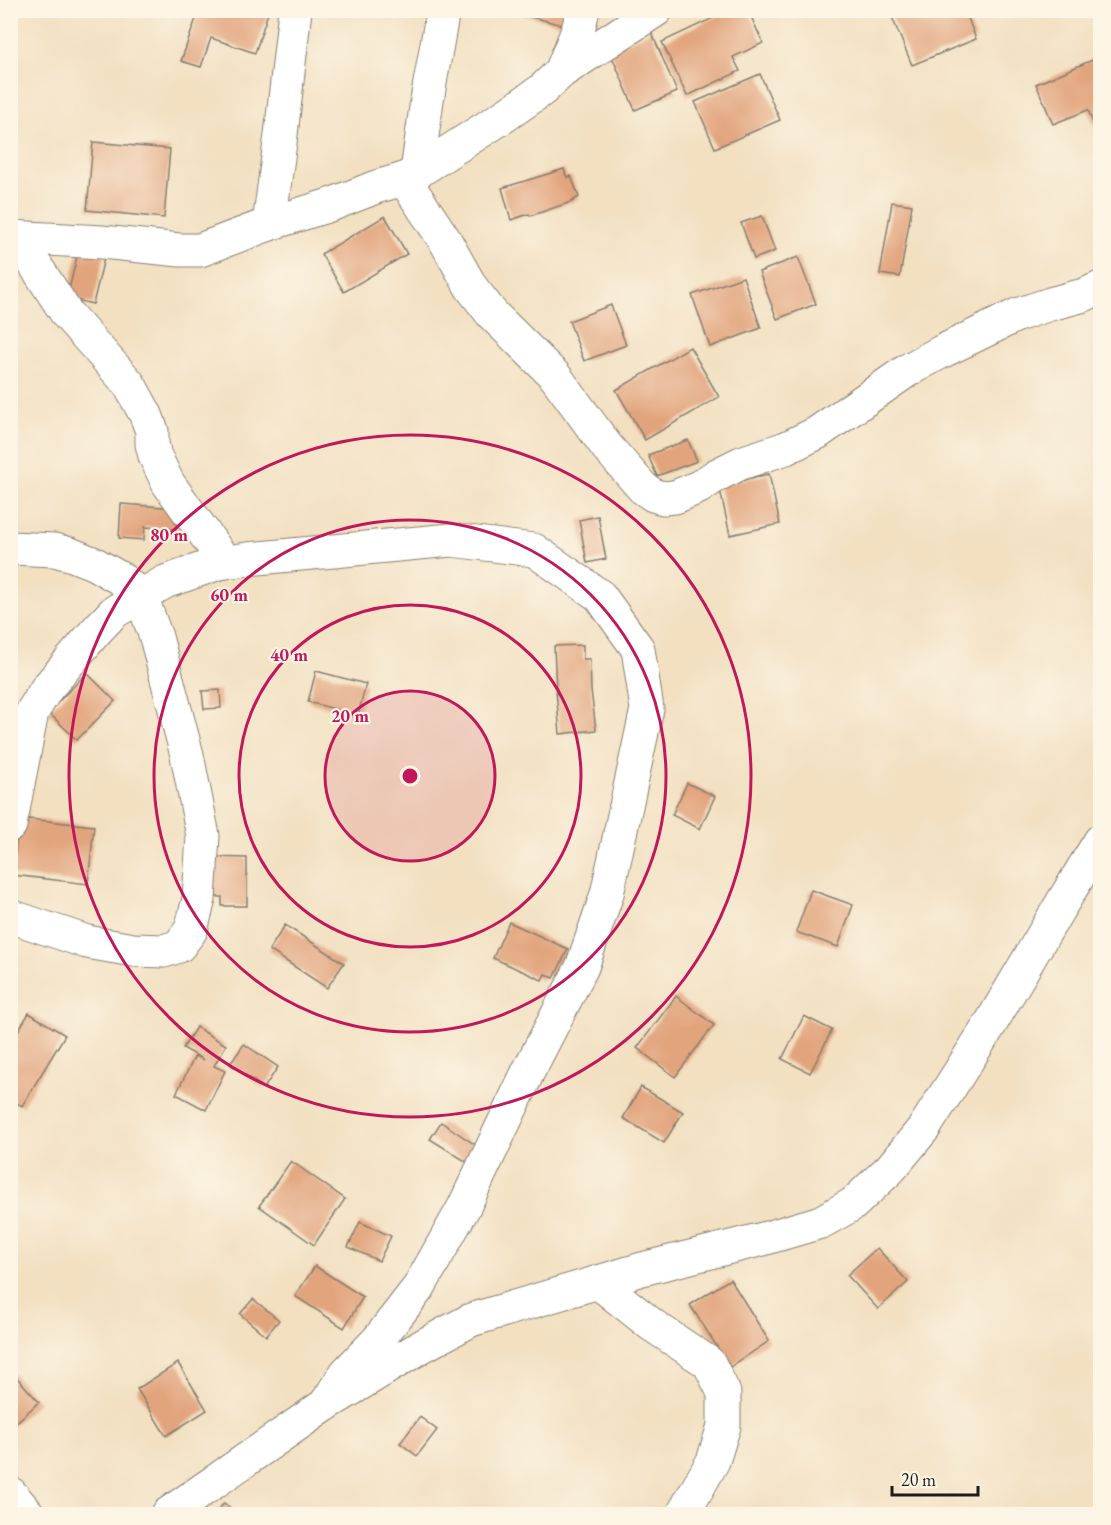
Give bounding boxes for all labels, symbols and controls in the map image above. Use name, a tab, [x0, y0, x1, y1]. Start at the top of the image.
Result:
text: 80 m	[150, 523, 188, 546]
text: 60 m	[210, 583, 248, 606]
text: 40 m	[270, 643, 308, 666]
text: 20 m	[331, 704, 369, 727]
centre of rings	[400, 766, 420, 786]
scale bar	[892, 1459, 978, 1497]
text: 20 m	[901, 1468, 936, 1491]

